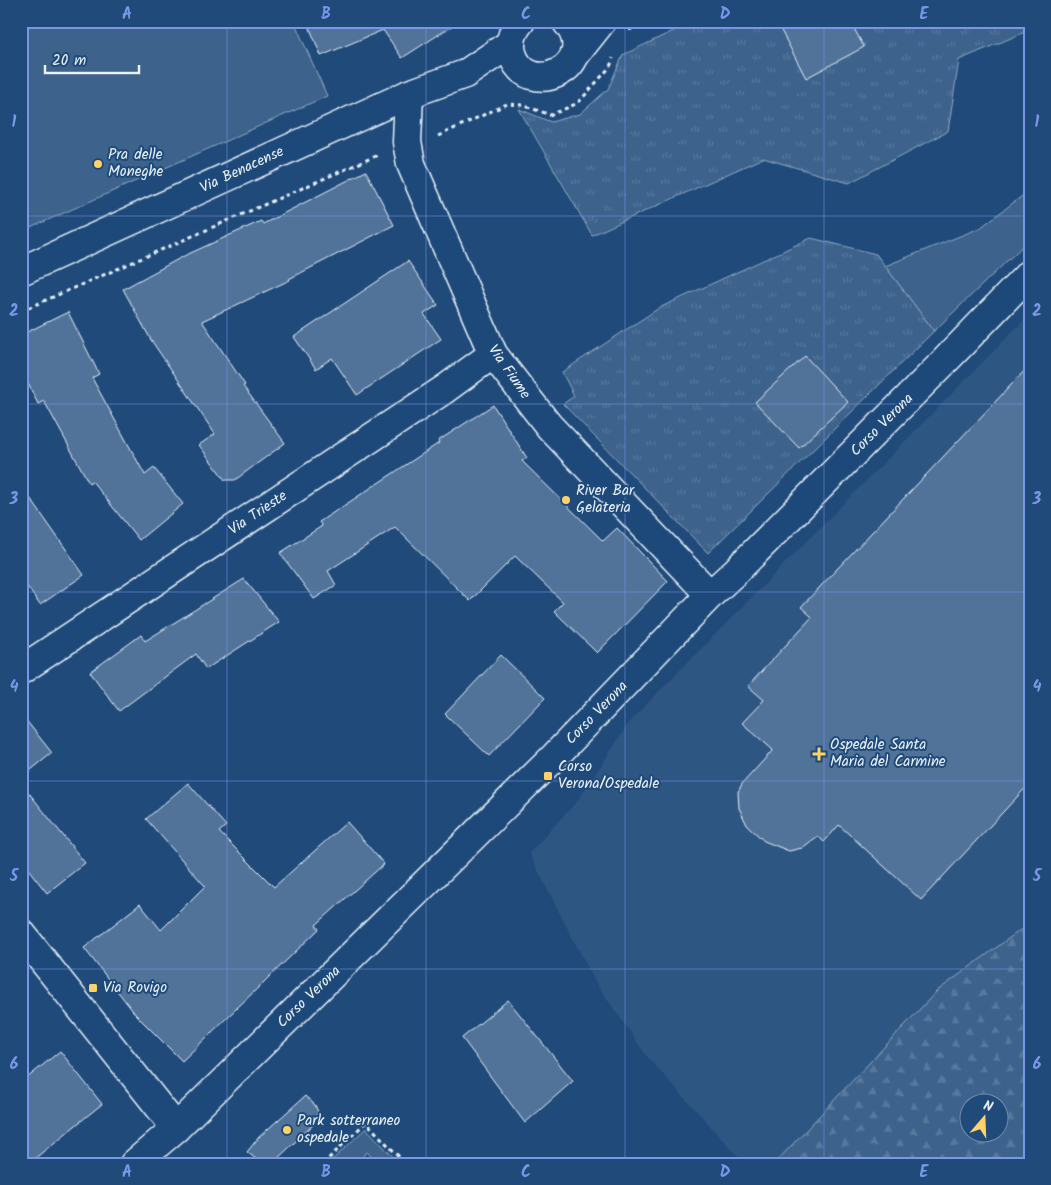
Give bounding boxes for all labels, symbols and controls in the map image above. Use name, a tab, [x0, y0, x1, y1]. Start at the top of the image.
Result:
text: A	[122, 2, 132, 27]
text: B	[321, 2, 331, 27]
text: C	[521, 2, 531, 27]
text: D	[720, 2, 731, 27]
text: E	[920, 2, 930, 27]
scale bar	[45, 42, 139, 74]
text: 20 m	[52, 49, 86, 73]
text: 1	[12, 110, 17, 135]
text: 1	[1035, 110, 1040, 135]
street label: Via Benacense	[196, 140, 288, 200]
place label: Pra delle Moneghe	[108, 143, 164, 184]
marker: Pra delle Moneghe	[92, 158, 104, 170]
text: 2	[9, 299, 19, 324]
text: 2	[1032, 299, 1042, 324]
street label: Via Fiume	[481, 340, 537, 404]
street label: Corso Verona	[845, 388, 919, 462]
place label: River Bar Gelateria	[576, 479, 635, 520]
street label: Via Trieste	[224, 484, 293, 542]
text: 3	[9, 487, 19, 512]
text: 3	[1032, 487, 1042, 512]
marker: River Bar Gelateria	[560, 494, 572, 506]
text: 4	[10, 675, 19, 700]
street label: Corso Verona	[560, 675, 634, 751]
text: 4	[1033, 675, 1042, 700]
place label: Ospedale Santa Maria del Carmine	[830, 733, 946, 774]
marker: Ospedale Santa Maria del Carmine	[812, 747, 826, 761]
place label: Corso Verona/Ospedale	[558, 755, 660, 796]
marker: Corso Verona/Ospedale	[542, 770, 554, 782]
text: 5	[9, 864, 20, 889]
text: 5	[1032, 864, 1043, 889]
street label: Corso Verona	[271, 960, 347, 1034]
place label: Via Rovigo	[103, 976, 167, 1000]
marker: Via Rovigo	[87, 982, 99, 994]
text: 6	[10, 1052, 19, 1077]
text: 6	[1033, 1052, 1042, 1077]
north arrow	[958, 1092, 1008, 1142]
text: N	[980, 1095, 996, 1119]
place label: Park sotterraneo ospedale	[297, 1109, 400, 1150]
marker: Park sotterraneo ospedale	[281, 1124, 293, 1136]
text: A	[122, 1160, 132, 1185]
text: B	[321, 1160, 331, 1185]
text: C	[521, 1160, 531, 1185]
text: D	[720, 1160, 731, 1185]
text: E	[920, 1160, 930, 1185]

